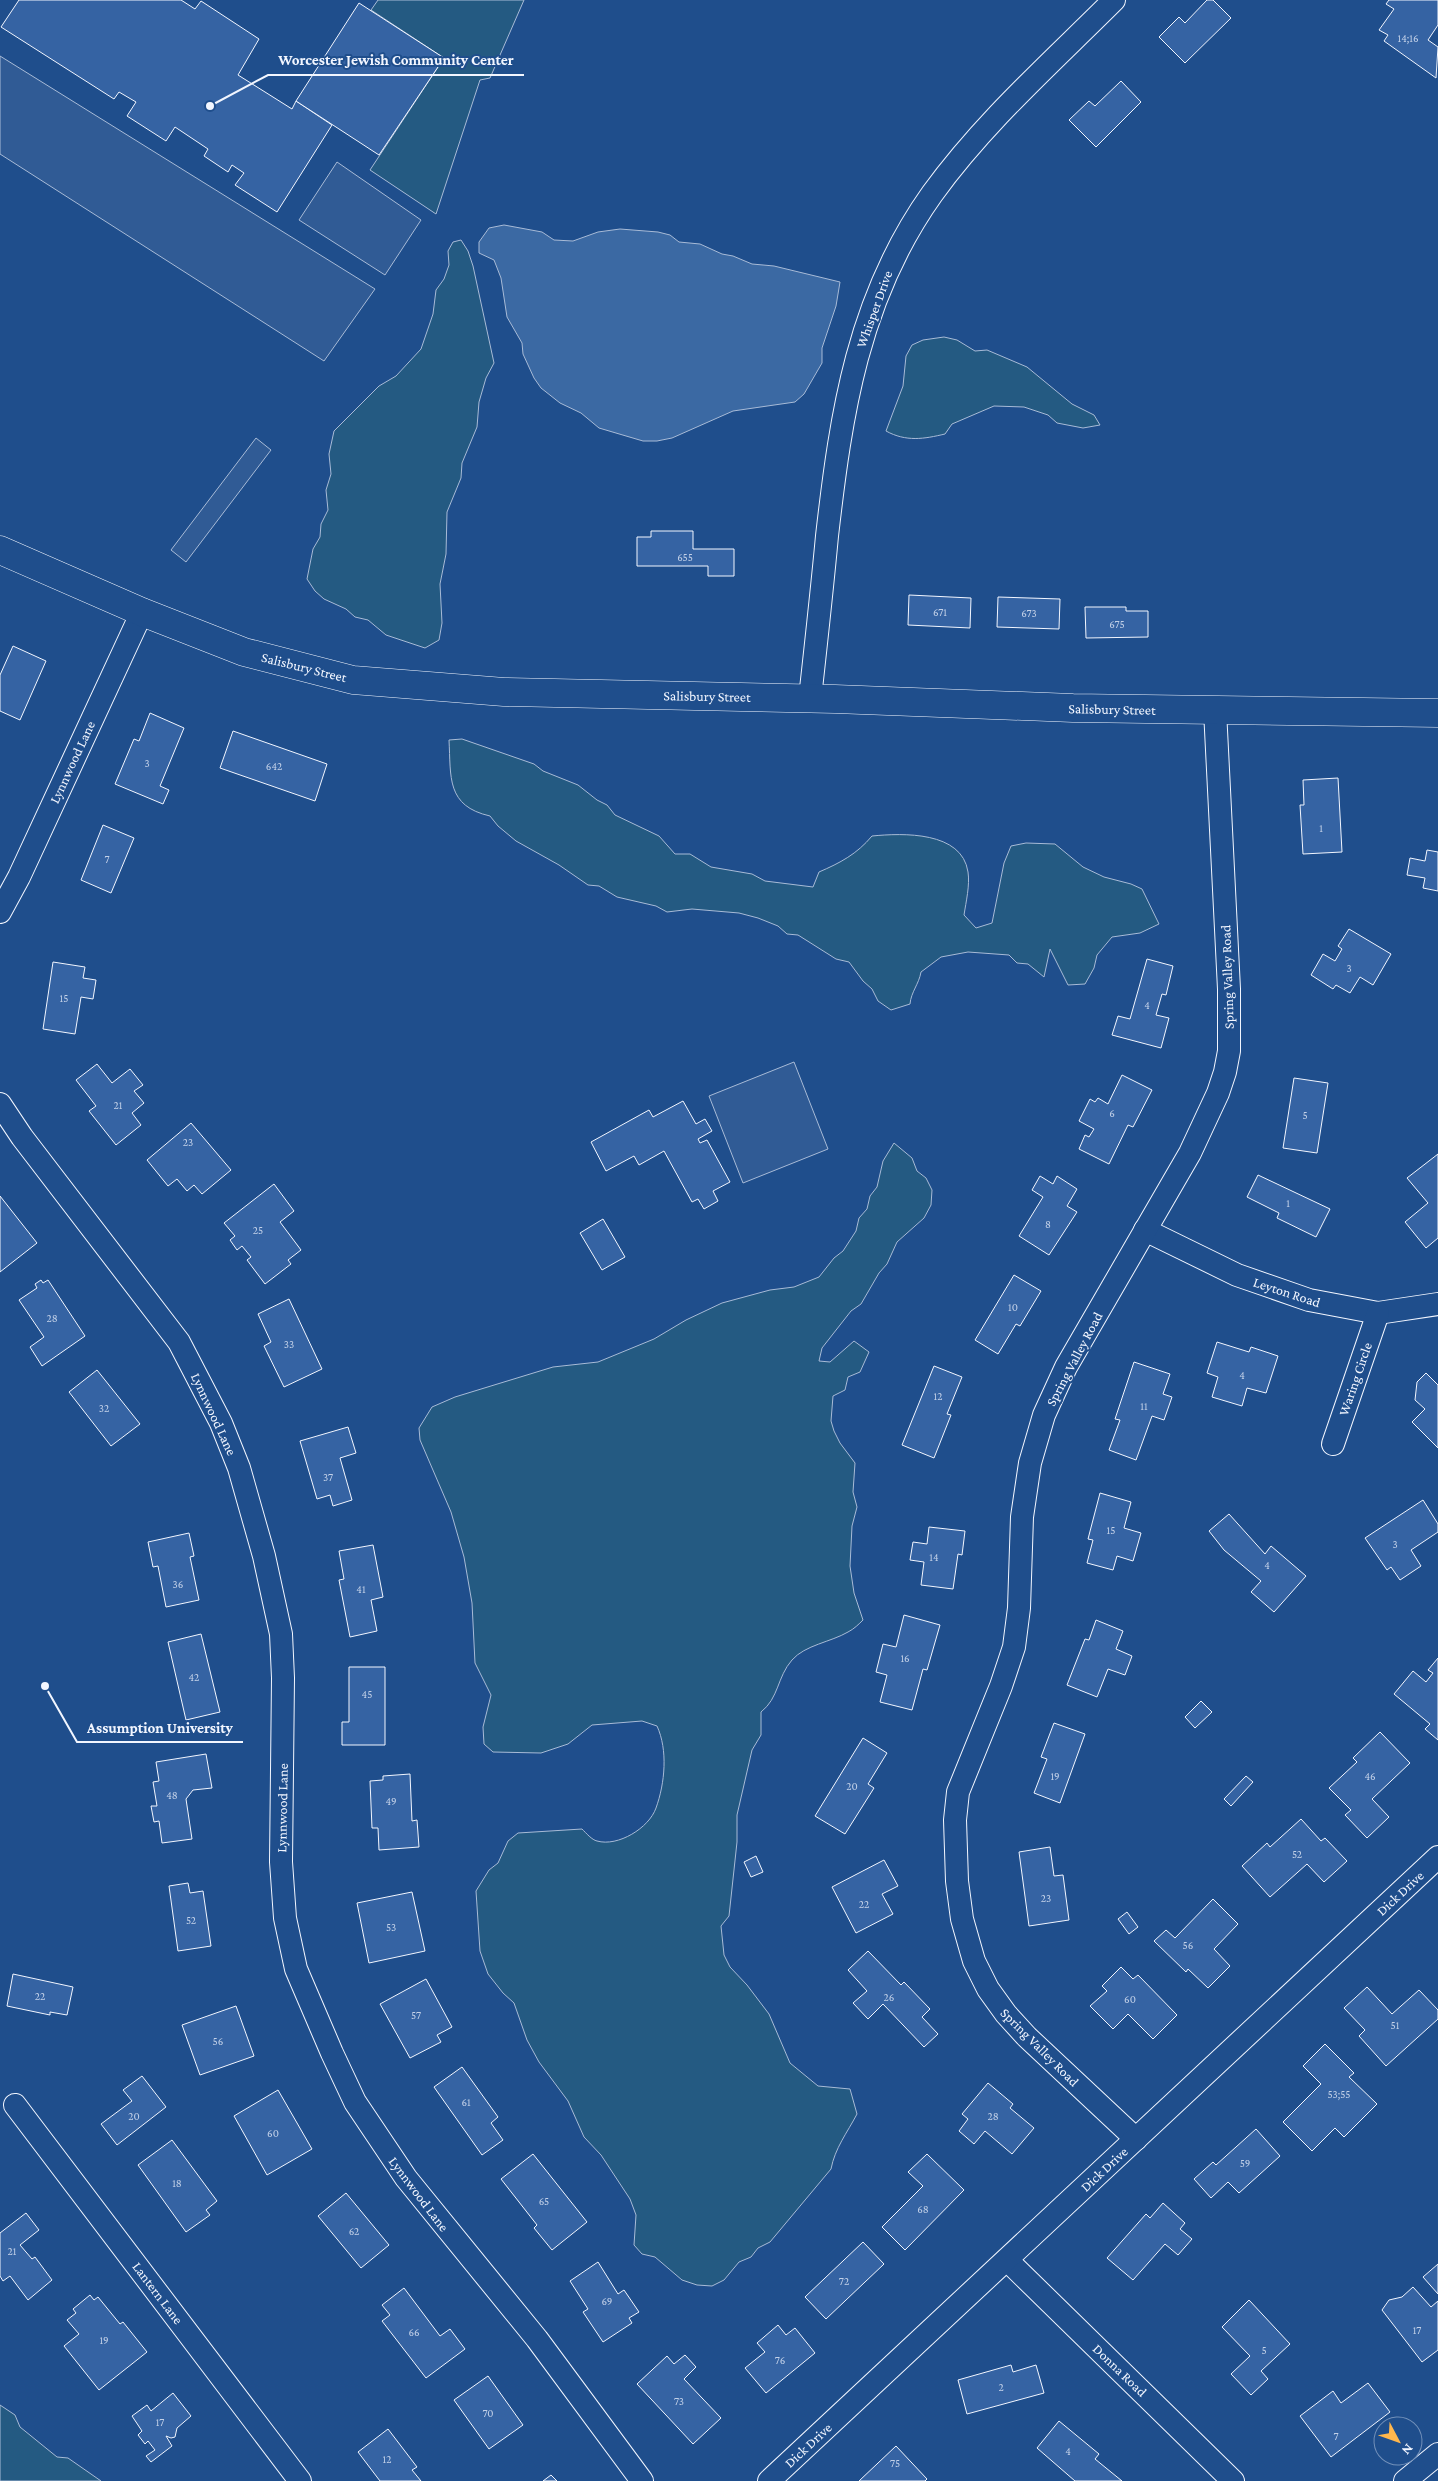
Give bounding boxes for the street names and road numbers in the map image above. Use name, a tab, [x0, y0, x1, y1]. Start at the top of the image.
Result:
street label: Whisper Drive	[853, 268, 895, 350]
street label: Salisbury Street	[260, 649, 349, 685]
street label: Salisbury Street	[663, 687, 751, 705]
street label: Salisbury Street	[1068, 700, 1156, 718]
street label: Lynnwood Lane	[46, 718, 98, 806]
street label: Spring Valley Road	[1217, 924, 1237, 1029]
street label: Leyton Road	[1251, 1274, 1323, 1311]
street label: Spring Valley Road	[1042, 1309, 1106, 1409]
street label: Waring Circle	[1335, 1340, 1375, 1418]
street label: Lynnwood Lane	[188, 1370, 240, 1458]
street label: Lynnwood Lane	[273, 1763, 291, 1853]
street label: Dick Drive	[1373, 1867, 1427, 1919]
street label: Spring Valley Road	[997, 2004, 1083, 2090]
street label: Dick Drive	[1077, 2143, 1131, 2195]
street label: Lynnwood Lane	[386, 2154, 452, 2234]
street label: Lantern Lane	[129, 2259, 187, 2327]
street label: Donna Road	[1090, 2340, 1151, 2400]
street label: Dick Drive	[781, 2419, 835, 2471]

